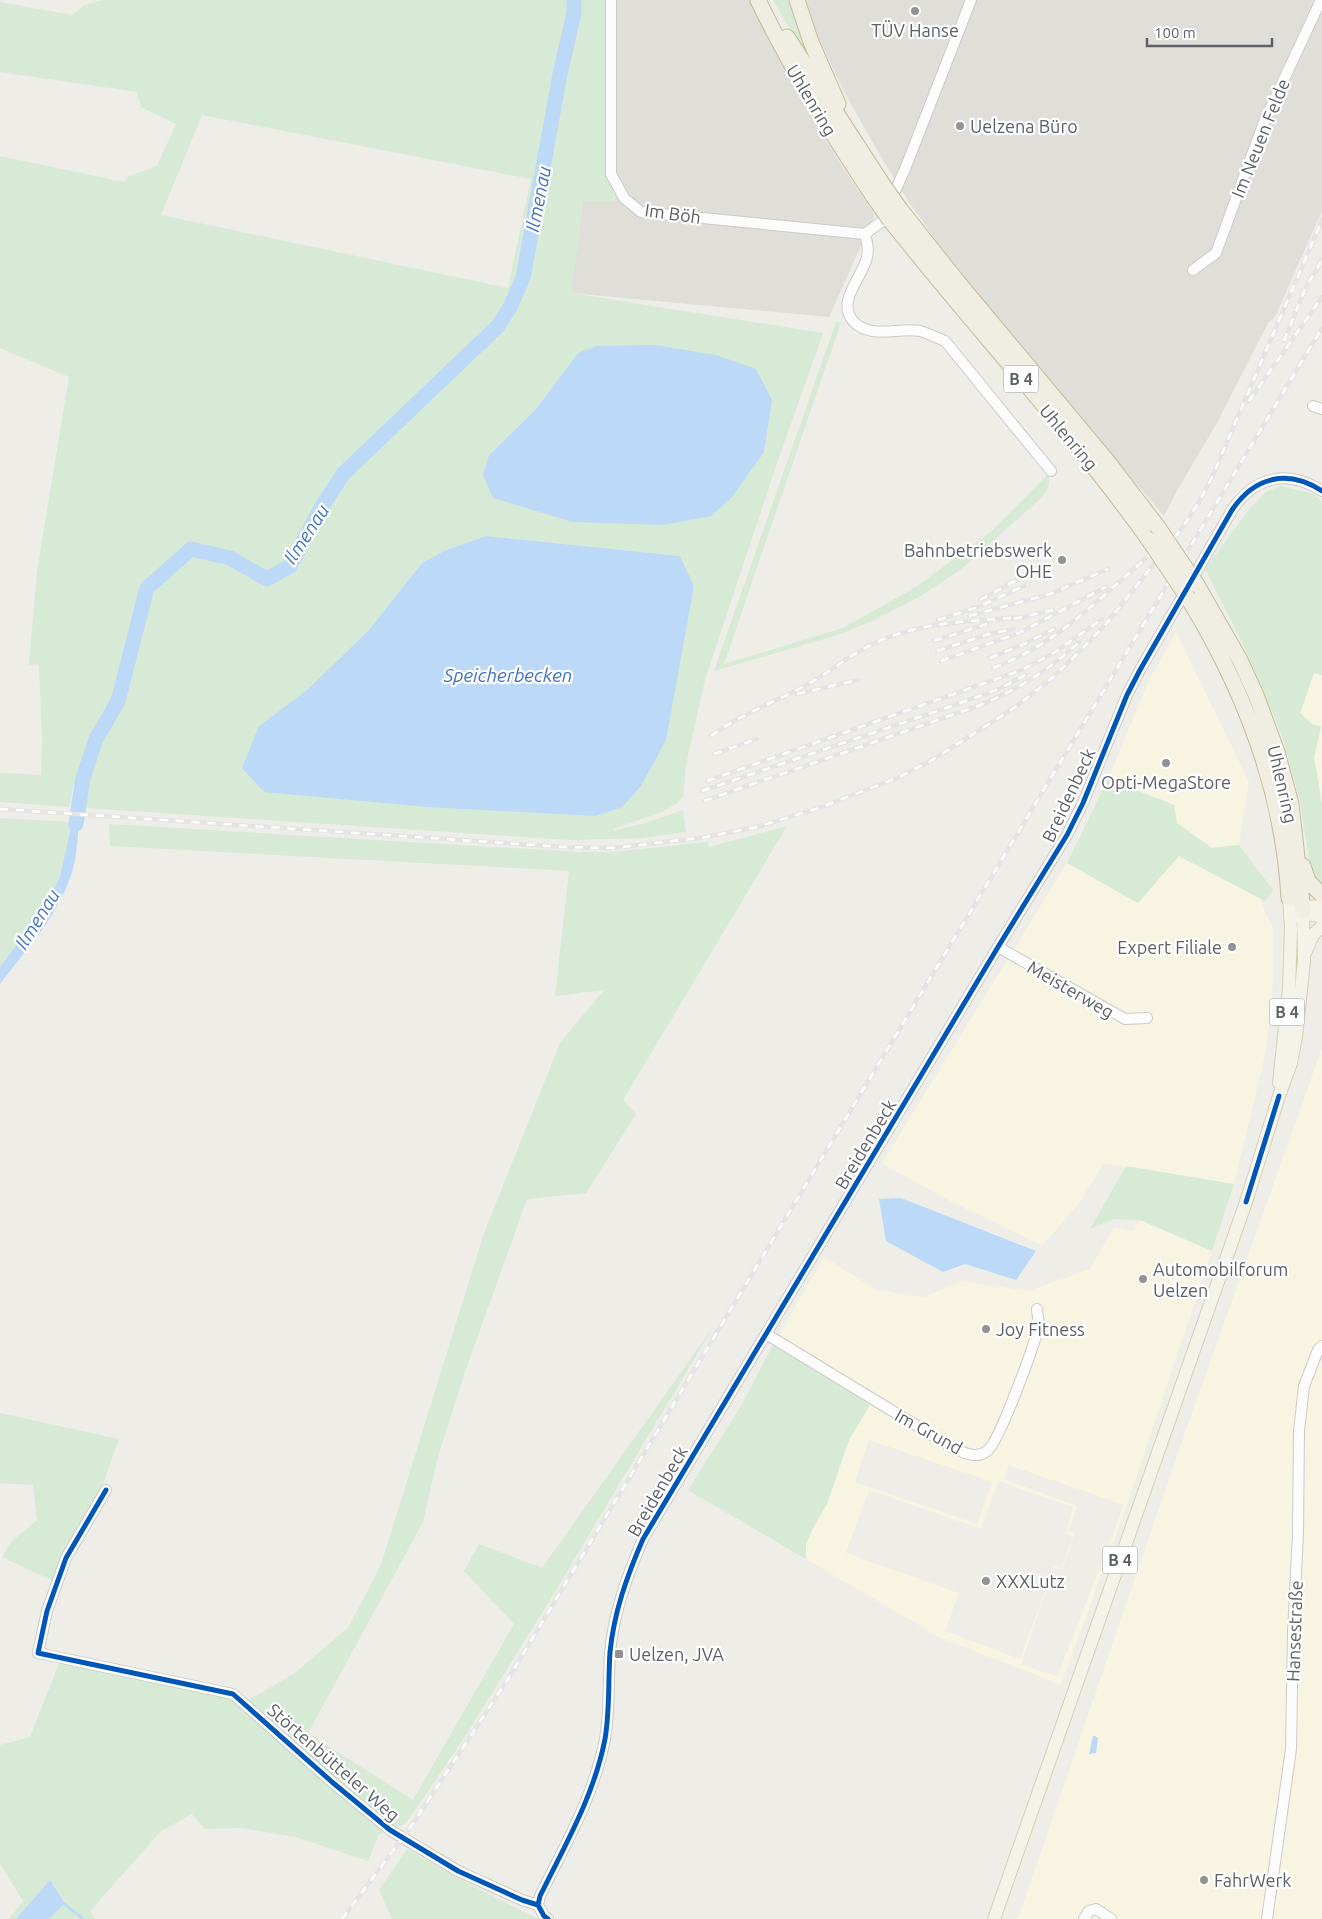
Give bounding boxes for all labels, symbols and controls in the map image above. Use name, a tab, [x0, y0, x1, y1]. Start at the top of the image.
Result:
marker: TÜV Hanse	[909, 5, 921, 17]
scale bar	[1147, 15, 1272, 47]
place label: TÜV Hanse	[871, 20, 959, 40]
text: 100 m	[1154, 24, 1196, 41]
street label: Uhlenring	[783, 61, 841, 139]
street label: Im Neuen Felde	[1227, 76, 1293, 200]
place label: Uelzena Büro	[970, 116, 1078, 136]
marker: Uelzena Büro	[954, 120, 966, 132]
water label: Ilmenau	[521, 164, 555, 234]
street label: Im Böh	[644, 199, 702, 227]
road number: B 4	[1004, 366, 1038, 392]
street label: Uhlenring	[1036, 400, 1102, 474]
water label: Ilmenau	[279, 500, 333, 568]
place label: Bahnbetriebswerk OHE	[904, 540, 1052, 581]
marker: Bahnbetriebswerk OHE	[1056, 554, 1068, 566]
water label: Speicherbecken	[443, 664, 572, 686]
street label: Uhlenring	[1264, 743, 1302, 825]
street label: Breidenbeck	[1038, 745, 1098, 845]
marker: Opti-MegaStore	[1160, 757, 1172, 769]
place label: Opti-MegaStore	[1101, 772, 1231, 792]
water label: Ilmenau	[10, 885, 64, 953]
place label: Expert Filiale	[1117, 937, 1222, 957]
marker: Expert Filiale	[1226, 941, 1238, 953]
street label: Meisterweg	[1024, 956, 1118, 1022]
road number: B 4	[1270, 999, 1304, 1026]
street label: Breidenbeck	[830, 1095, 900, 1193]
place label: Automobilforum Uelzen	[1153, 1259, 1288, 1300]
marker: Automobilforum Uelzen	[1137, 1273, 1149, 1285]
place label: Joy Fitness	[996, 1319, 1085, 1339]
marker: Joy Fitness	[980, 1323, 992, 1335]
street label: Im Grund	[892, 1404, 966, 1458]
street label: Breidenbeck	[623, 1442, 691, 1540]
road number: B 4	[1102, 1546, 1138, 1574]
place label: XXXLutz	[996, 1571, 1065, 1591]
marker: XXXLutz	[980, 1575, 992, 1587]
street label: Hansestraße	[1282, 1580, 1306, 1682]
place label: Uelzen, JVA	[629, 1644, 724, 1664]
marker: Uelzen, JVA	[613, 1648, 625, 1660]
street label: Störtenbütteler Weg	[264, 1699, 404, 1825]
place label: FahrWerk	[1214, 1870, 1291, 1890]
marker: FahrWerk	[1198, 1874, 1210, 1886]

